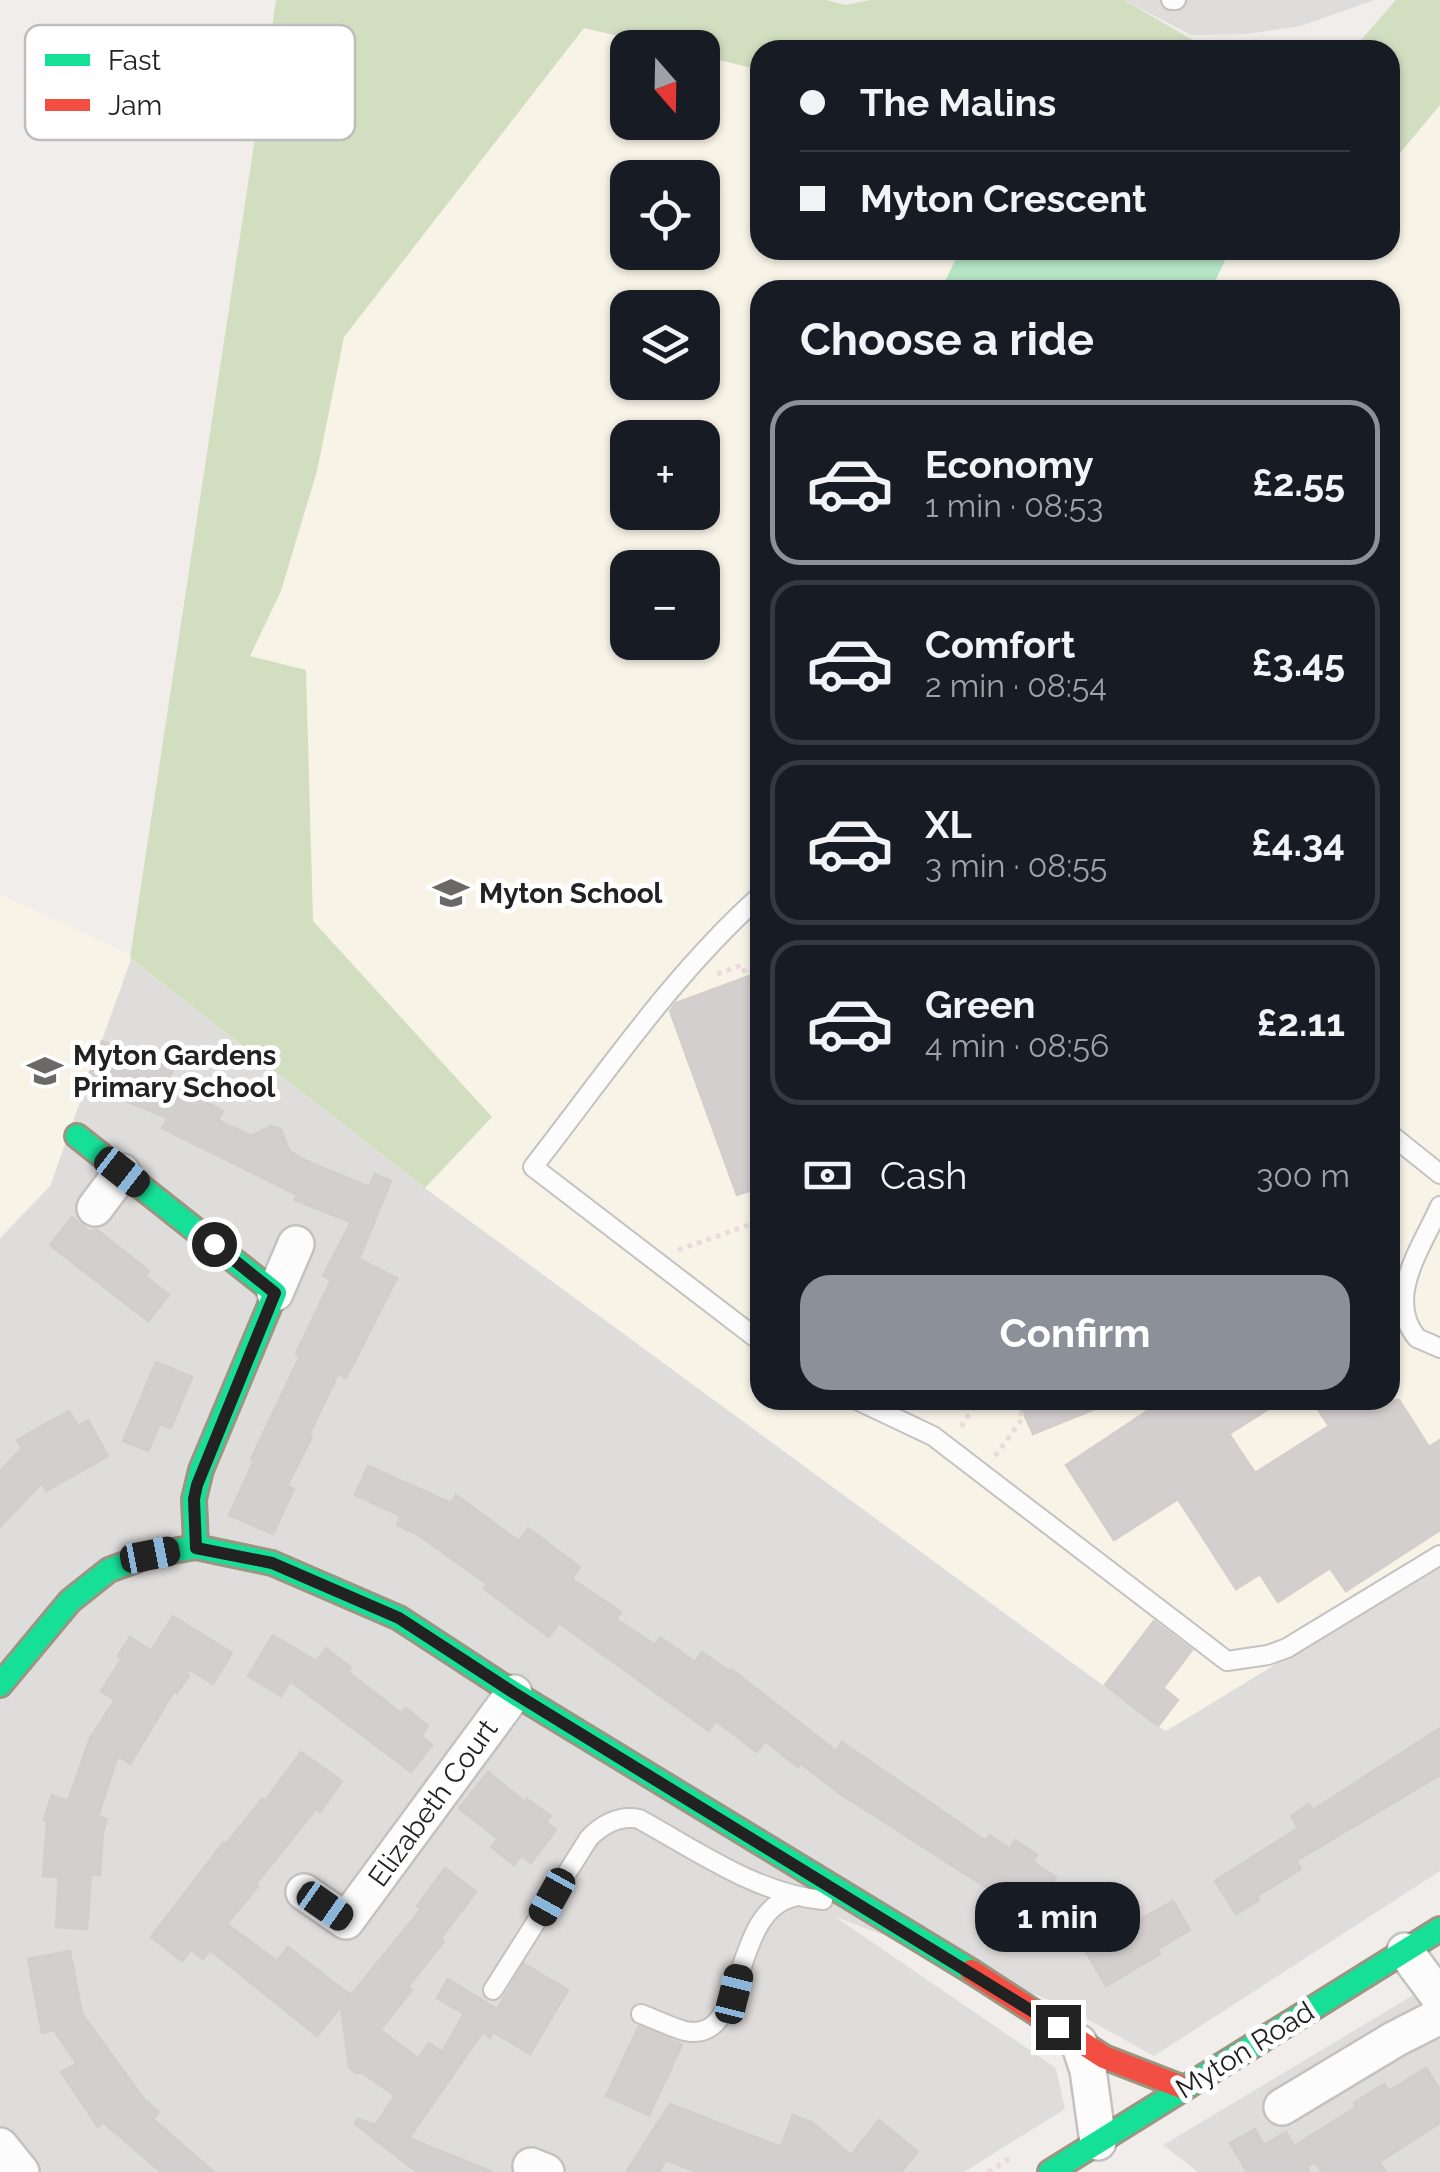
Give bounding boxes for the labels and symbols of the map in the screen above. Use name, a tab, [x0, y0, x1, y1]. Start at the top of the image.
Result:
legend	[25, 25, 355, 140]
north arrow	[610, 30, 720, 140]
text: Fast	[108, 44, 161, 77]
text: Jam	[108, 89, 162, 122]
school or university icon: Myton School	[432, 874, 470, 912]
place label: Myton School	[479, 877, 663, 910]
place label: Myton Gardens Primary School	[73, 1039, 276, 1104]
school or university icon: Myton Gardens Primary School	[26, 1052, 64, 1090]
car	[89, 1142, 155, 1202]
route start	[192, 1222, 237, 1267]
car	[118, 1535, 182, 1575]
street label: Elizabeth Court	[361, 1713, 505, 1893]
car	[524, 1863, 580, 1931]
car	[292, 1877, 358, 1935]
callout: 1 min	[976, 1882, 1140, 1952]
car	[712, 1961, 756, 2027]
street label: Myton Road	[1170, 1995, 1320, 2105]
route end	[1036, 2005, 1081, 2050]

